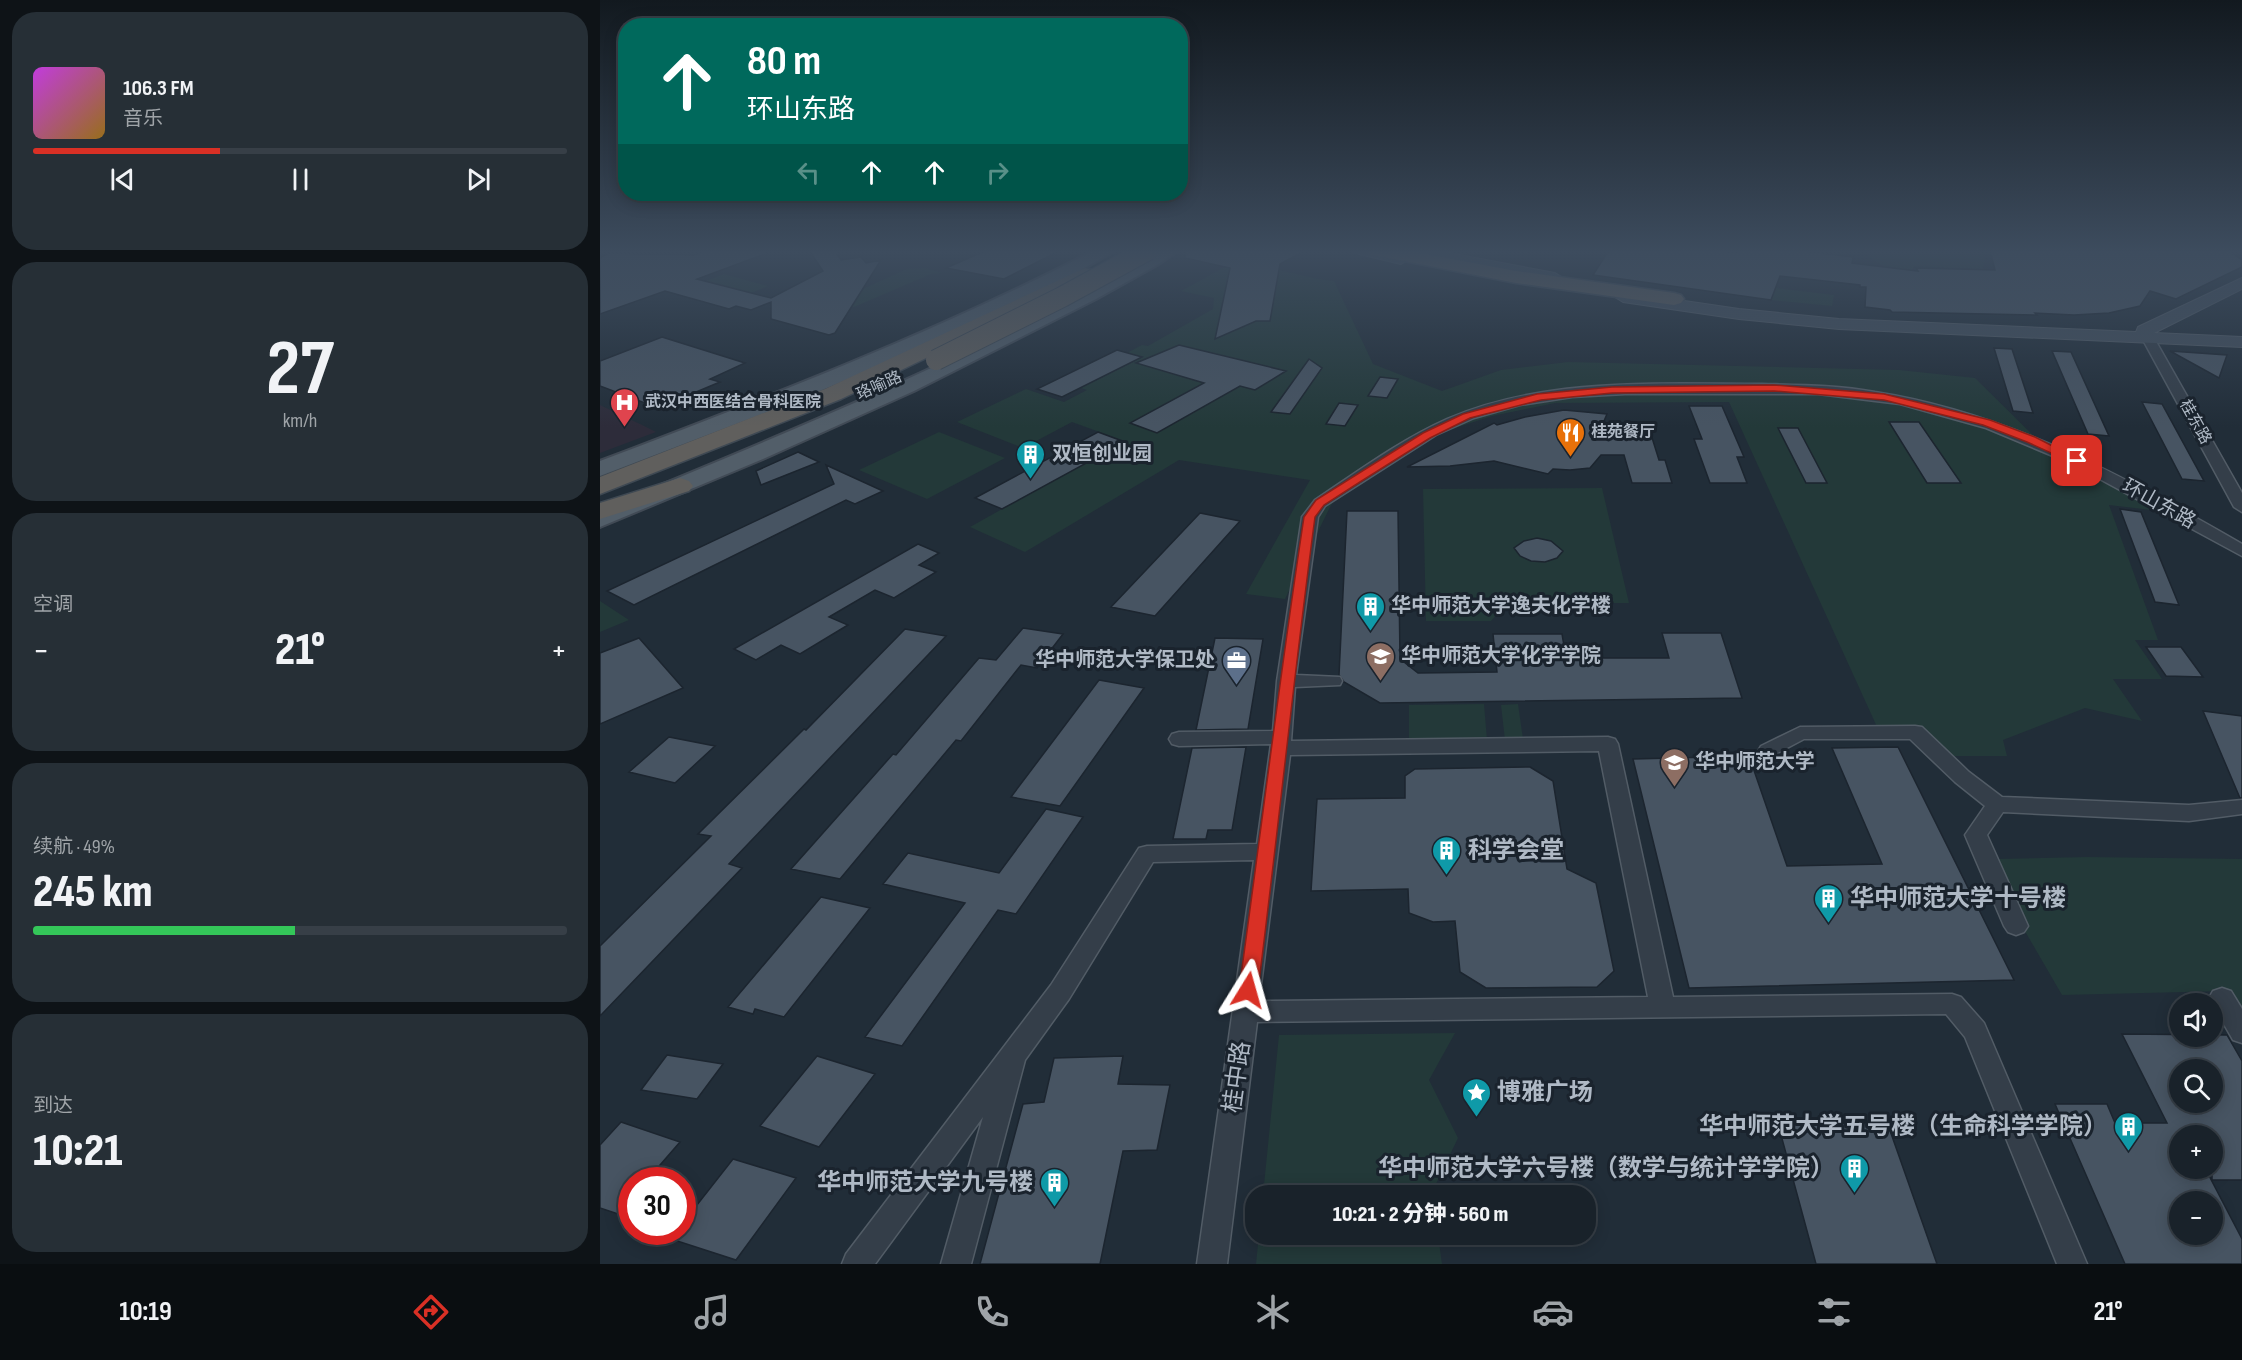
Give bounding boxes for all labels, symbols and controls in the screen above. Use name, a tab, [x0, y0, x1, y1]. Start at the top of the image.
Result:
text: 80 m	[747, 36, 821, 87]
icon: ahead	[648, 42, 726, 120]
text: 106.3 FM	[123, 75, 194, 102]
text: 环山东路	[747, 94, 855, 126]
text: 音乐	[123, 107, 163, 131]
icon: left	[792, 156, 825, 189]
icon: ahead	[855, 156, 888, 189]
icon: ahead	[918, 156, 951, 189]
icon: right	[981, 156, 1014, 189]
icon: previous	[106, 163, 139, 196]
icon: pause	[284, 163, 317, 196]
icon: next	[462, 163, 495, 196]
text: 27	[266, 323, 334, 416]
street label: 珞喻路	[853, 368, 905, 404]
hospital icon: 武汉中西医结合骨科医院	[608, 386, 640, 428]
place label: 武汉中西医结合骨科医院	[645, 393, 821, 412]
street label: 桂东路	[2175, 396, 2215, 448]
text: km/h	[283, 409, 317, 433]
restaurant icon: 桂苑餐厅	[1554, 416, 1586, 458]
place label: 桂苑餐厅	[1591, 423, 1655, 442]
pin	[2051, 435, 2102, 486]
building icon: 双恒创业园	[1015, 438, 1047, 480]
place label: 双恒创业园	[1052, 442, 1152, 466]
icon: arrive	[2060, 444, 2093, 477]
street label: 环山东路	[2118, 474, 2200, 534]
building icon: 华中师范大学逸夫化学楼	[1354, 590, 1386, 632]
text: 空调	[33, 593, 73, 617]
place label: 华中师范大学逸夫化学楼	[1391, 594, 1611, 618]
text: 21°	[275, 623, 325, 678]
text: −	[33, 631, 49, 671]
text: +	[551, 631, 567, 671]
school or university icon: 华中师范大学化学学院	[1364, 640, 1396, 682]
office icon: 华中师范大学保卫处	[1220, 644, 1252, 686]
place label: 华中师范大学化学学院	[1401, 644, 1601, 668]
place label: 华中师范大学保卫处	[1035, 648, 1215, 672]
school or university icon: 华中师范大学	[1658, 746, 1690, 788]
place label: 华中师范大学	[1695, 750, 1815, 774]
building icon: 科学会堂	[1431, 834, 1463, 876]
text: 续航 · 49%	[33, 835, 115, 859]
place label: 科学会堂	[1468, 836, 1564, 865]
text: 245 km	[33, 865, 153, 920]
building icon: 华中师范大学十号楼	[1813, 882, 1845, 924]
place label: 华中师范大学十号楼	[1850, 884, 2066, 913]
position arrow	[1216, 958, 1280, 1022]
map controls	[2169, 993, 2223, 1245]
button: sound	[2169, 993, 2223, 1047]
street label: 桂中路	[1218, 1039, 1256, 1115]
button: search	[2169, 1059, 2223, 1113]
place icon: 博雅广场	[1460, 1076, 1492, 1118]
place label: 博雅广场	[1497, 1078, 1593, 1107]
text: 到达	[33, 1094, 73, 1118]
building icon: 华中师范大学五号楼（生命科学学院）	[2112, 1110, 2144, 1152]
place label: 华中师范大学五号楼（生命科学学院）	[1699, 1112, 2107, 1141]
text: 10:21	[33, 1124, 122, 1179]
button: +	[2169, 1125, 2223, 1179]
building icon: 华中师范大学六号楼（数学与统计学学院）	[1839, 1152, 1871, 1194]
place label: 华中师范大学六号楼（数学与统计学学院）	[1378, 1154, 1834, 1183]
building icon: 华中师范大学九号楼	[1038, 1166, 1070, 1208]
speed limit sign: 30	[618, 1167, 696, 1245]
place label: 华中师范大学九号楼	[817, 1168, 1033, 1197]
button: −	[2169, 1191, 2223, 1245]
text: 10:21 · 2 分钟 · 560 m	[1333, 1201, 1508, 1228]
icon: directions	[410, 1291, 452, 1333]
icon: music	[691, 1291, 733, 1333]
icon: phone	[971, 1291, 1013, 1333]
icon: climate	[1252, 1291, 1294, 1333]
icon: car	[1532, 1291, 1574, 1333]
icon: filters	[1813, 1291, 1855, 1333]
text: 10:19	[119, 1296, 172, 1328]
text: 21°	[2093, 1296, 2123, 1328]

